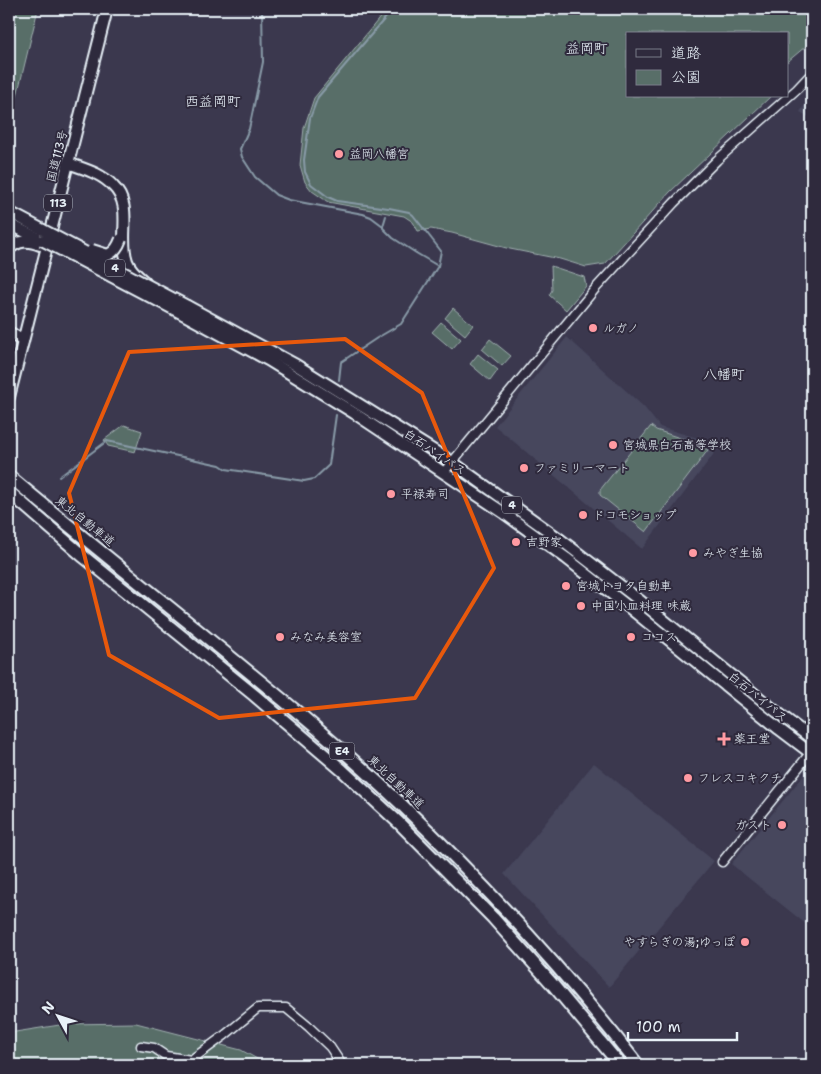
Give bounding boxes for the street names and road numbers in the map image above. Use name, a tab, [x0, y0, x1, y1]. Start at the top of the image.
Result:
street label: 国道113号	[43, 128, 71, 184]
road number: 113	[44, 194, 72, 212]
road number: 4	[105, 260, 125, 276]
street label: 白石バイパス	[401, 425, 469, 479]
street label: 東北自動車道	[52, 492, 118, 550]
road number: 4	[502, 496, 522, 514]
street label: 白石バイパス	[725, 668, 791, 726]
road number: E4	[330, 742, 354, 759]
street label: 東北自動車道	[364, 752, 428, 812]

